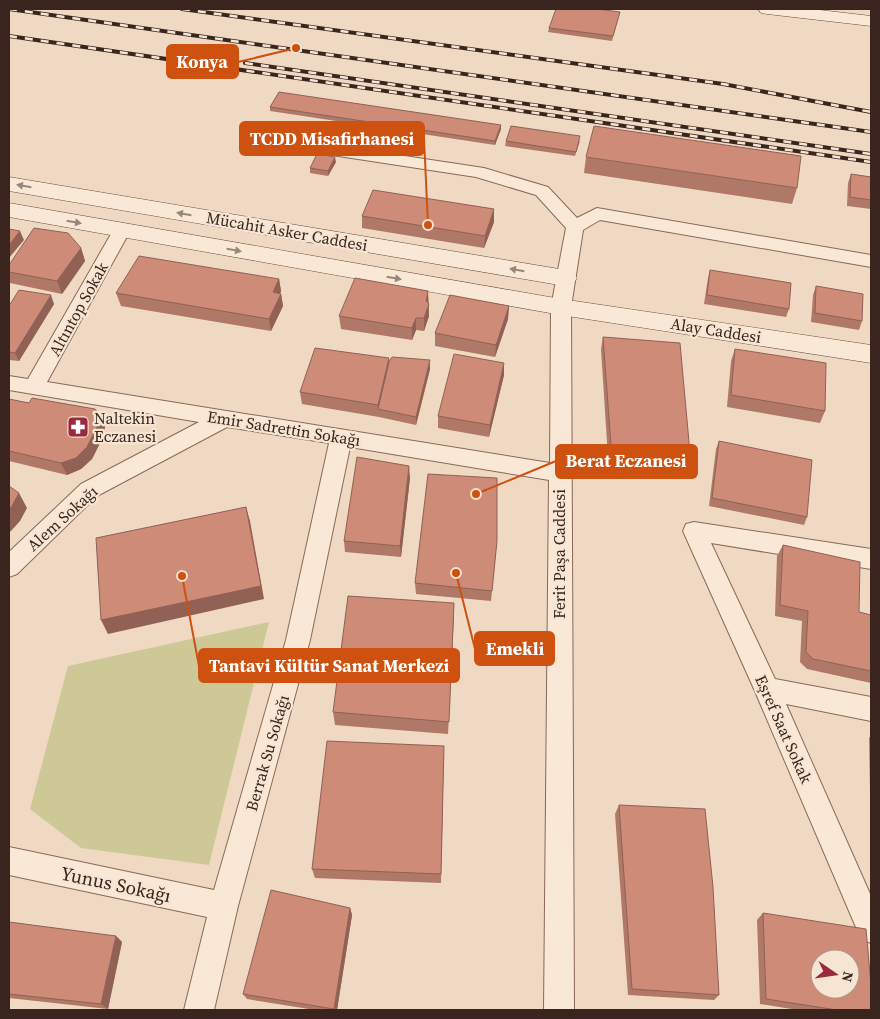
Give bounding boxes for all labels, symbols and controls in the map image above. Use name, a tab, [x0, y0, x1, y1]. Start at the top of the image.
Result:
callout: Konya	[167, 45, 238, 78]
text: Konya	[176, 49, 228, 74]
callout: TCDD Misafirhanesi	[240, 122, 424, 155]
text: TCDD Misafirhanesi	[250, 126, 415, 151]
one-way arrow	[15, 182, 31, 190]
street label: Mücahit Asker Caddesi	[205, 206, 370, 256]
one-way arrow	[175, 209, 191, 217]
one-way arrow	[66, 219, 82, 227]
one-way arrow	[226, 247, 242, 255]
street label: Altıntop Sokak	[43, 258, 113, 360]
one-way arrow	[508, 266, 524, 274]
one-way arrow	[386, 275, 402, 283]
street label: Alay Caddesi	[669, 312, 763, 348]
street label: Emir Sadrettin Sokağı	[206, 405, 362, 451]
place label: Naltekin Eczanesi	[94, 407, 157, 447]
pharmacy icon: Naltekin Eczanesi	[66, 415, 90, 439]
callout: Berat Eczanesi	[556, 445, 697, 478]
text: Berat Eczanesi	[566, 448, 687, 473]
street label: Alem Sokağı	[22, 480, 102, 556]
street label: Ferit Paşa Caddesi	[548, 489, 570, 619]
callout: Emekli	[475, 632, 554, 665]
text: Emekli	[486, 636, 544, 661]
callout: Tantavi Kültür Sanat Merkezi	[199, 649, 459, 682]
text: Tantavi Kültür Sanat Merkezi	[209, 653, 450, 678]
street label: Eşref Saat Sokak	[750, 671, 818, 787]
street label: Berrak Su Sokağı	[240, 692, 294, 814]
street label: Yunus Sokağı	[58, 860, 174, 908]
north arrow	[810, 949, 860, 999]
text: N	[837, 970, 859, 984]

